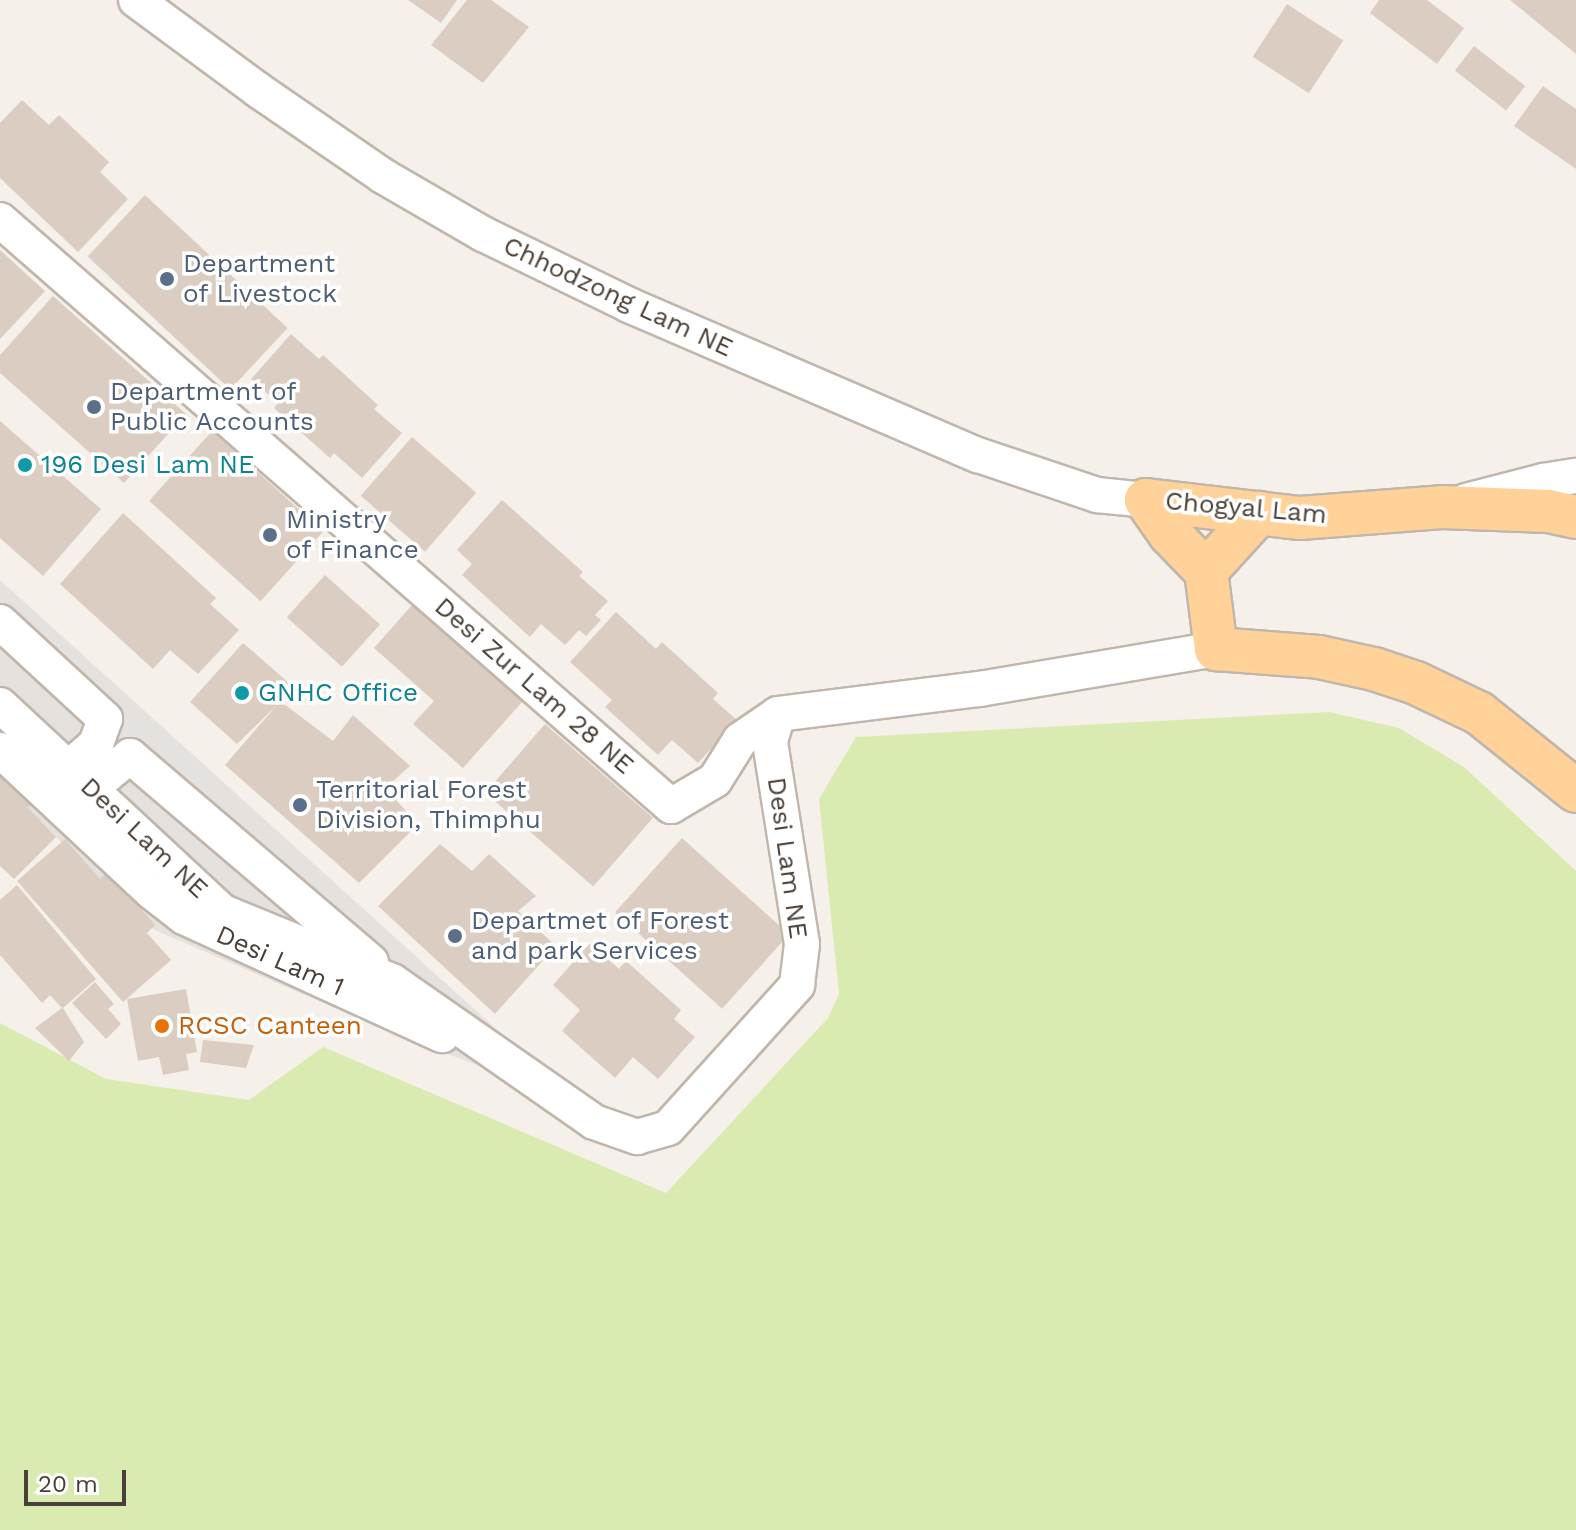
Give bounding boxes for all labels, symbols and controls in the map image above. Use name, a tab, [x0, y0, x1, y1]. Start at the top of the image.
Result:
street label: Chhodzong Lam NE	[498, 230, 738, 364]
place label: Department of Livestock	[183, 248, 338, 310]
marker: Department of Livestock	[158, 270, 176, 288]
place label: Department of Public Accounts	[110, 376, 315, 438]
marker: Department of Public Accounts	[85, 398, 103, 416]
place label: 196 Desi Lam NE	[41, 449, 255, 481]
marker: 196 Desi Lam NE	[16, 456, 34, 474]
street label: Chogyal Lam	[1163, 485, 1329, 531]
place label: Ministry of Finance	[286, 504, 420, 566]
marker: Ministry of Finance	[261, 526, 279, 544]
street label: Desi Zur Lam 28 NE	[428, 591, 640, 781]
place label: GNHC Office	[258, 677, 418, 709]
marker: GNHC Office	[233, 684, 251, 702]
street label: Desi Lam NE	[74, 771, 214, 905]
place label: Territorial Forest Division, Thimphu	[316, 774, 541, 836]
street label: Desi Lam NE	[760, 775, 814, 941]
marker: Territorial Forest Division, Thimphu	[291, 796, 309, 814]
place label: Departmet of Forest and park Services	[471, 905, 730, 966]
street label: Desi Lam 1	[211, 919, 349, 1003]
marker: Departmet of Forest and park Services	[446, 927, 464, 945]
place label: RCSC Canteen	[178, 1010, 362, 1042]
marker: RCSC Canteen	[153, 1017, 171, 1035]
scale bar	[28, 1454, 130, 1504]
text: 20 m	[38, 1470, 98, 1498]

